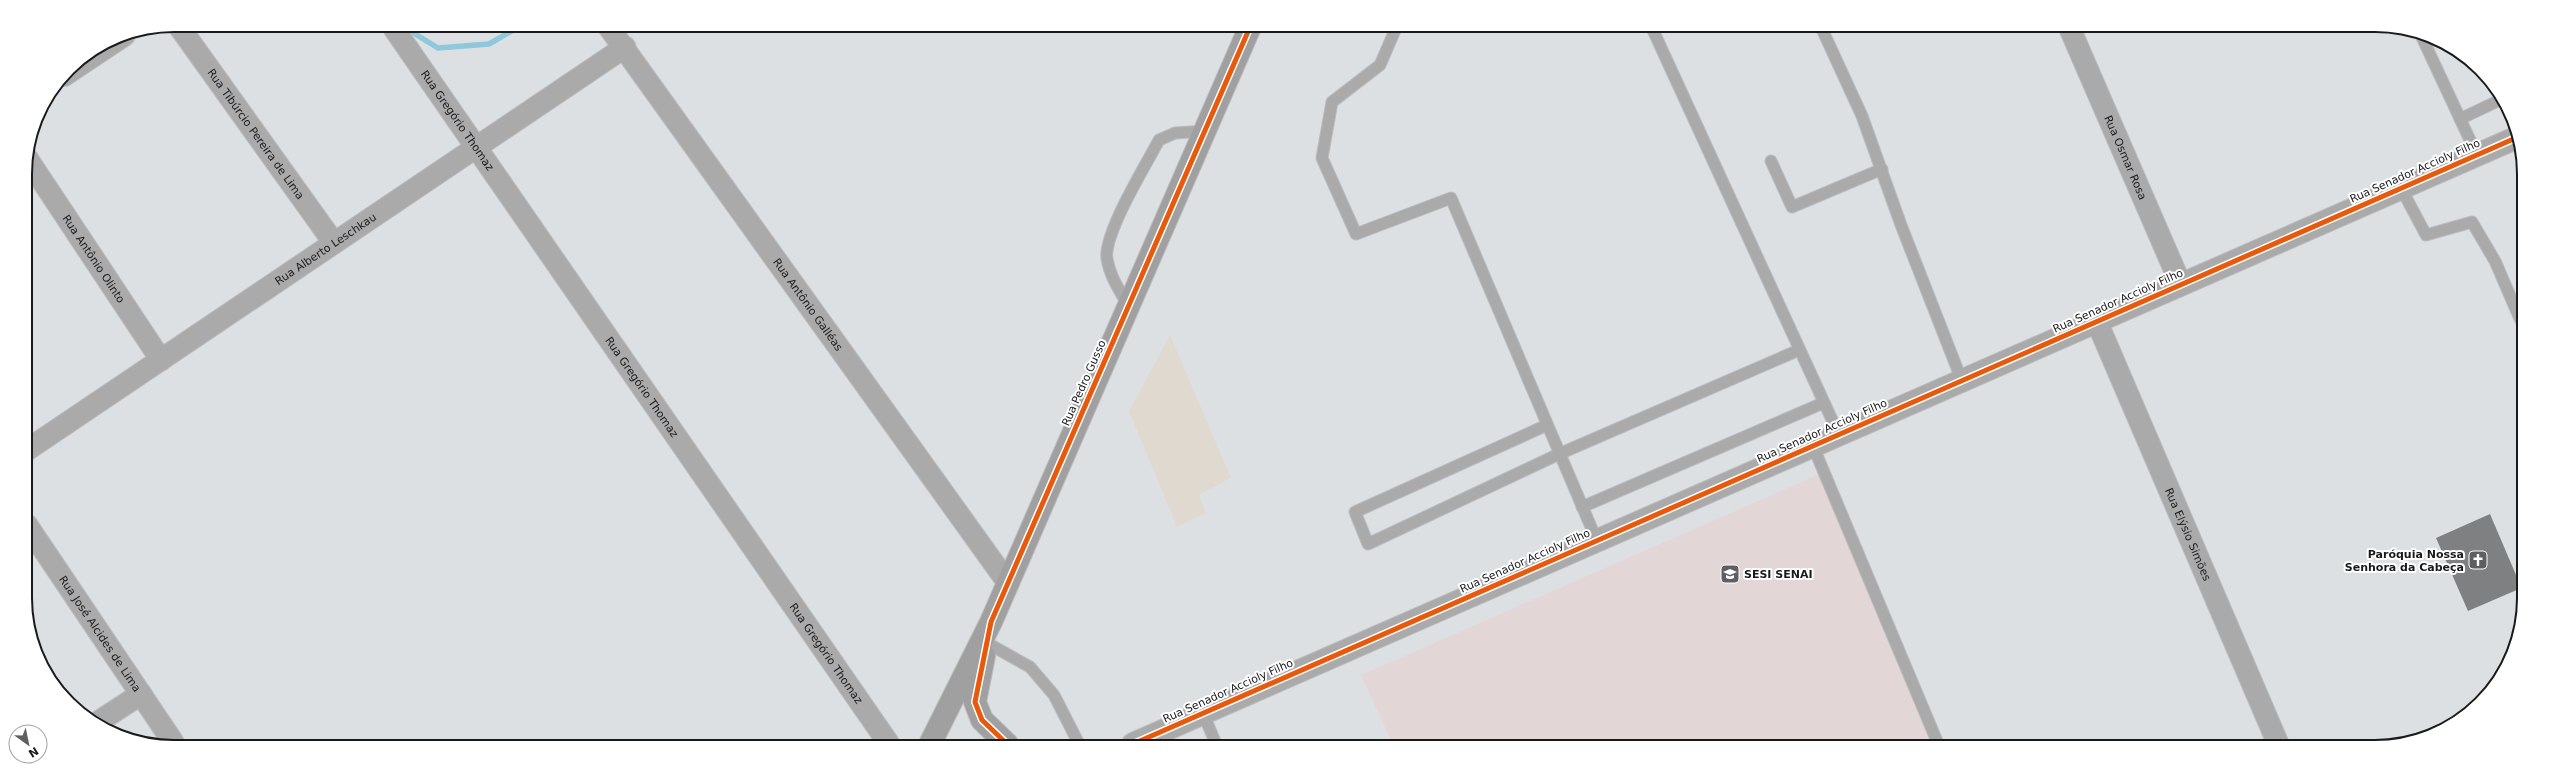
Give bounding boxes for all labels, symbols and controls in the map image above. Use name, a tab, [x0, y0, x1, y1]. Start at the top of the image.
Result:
street label: Rua Tibúrcio Pereira de Lima	[205, 66, 307, 202]
street label: Rua Gregório Thomaz	[418, 68, 497, 173]
street label: Rua Osmar Rosa	[2102, 113, 2150, 202]
street label: Rua Senador Accioly Filho	[2348, 136, 2482, 206]
street label: Rua Alberto Leschkau	[272, 210, 379, 288]
street label: Rua Antônio Olinto	[60, 212, 128, 306]
street label: Rua Antônio Galléas	[770, 256, 846, 354]
street label: Rua Senador Accioly Filho	[2051, 266, 2185, 336]
street label: Rua Gregório Thomaz	[603, 334, 681, 440]
street label: Rua Pedro Gusso	[1059, 338, 1109, 428]
street label: Rua Senador Accioly Filho	[1755, 396, 1889, 466]
street label: Rua Elýsio Simões	[2162, 486, 2214, 583]
street label: Rua Senador Accioly Filho	[1458, 526, 1592, 596]
place label: Paróquia Nossa Senhora da Cabeça	[2345, 548, 2464, 574]
church icon: Paróquia Nossa Senhora da Cabeça	[2467, 549, 2489, 571]
school or university icon: SESI SENAI	[1719, 563, 1741, 585]
place label: SESI SENAI	[1744, 568, 1813, 581]
street label: Rua José Alcides de Lima	[56, 573, 144, 694]
street label: Rua Gregório Thomaz	[787, 601, 866, 706]
street label: Rua Senador Accioly Filho	[1161, 656, 1295, 726]
north arrow	[8, 724, 48, 764]
text: N	[26, 744, 41, 760]

